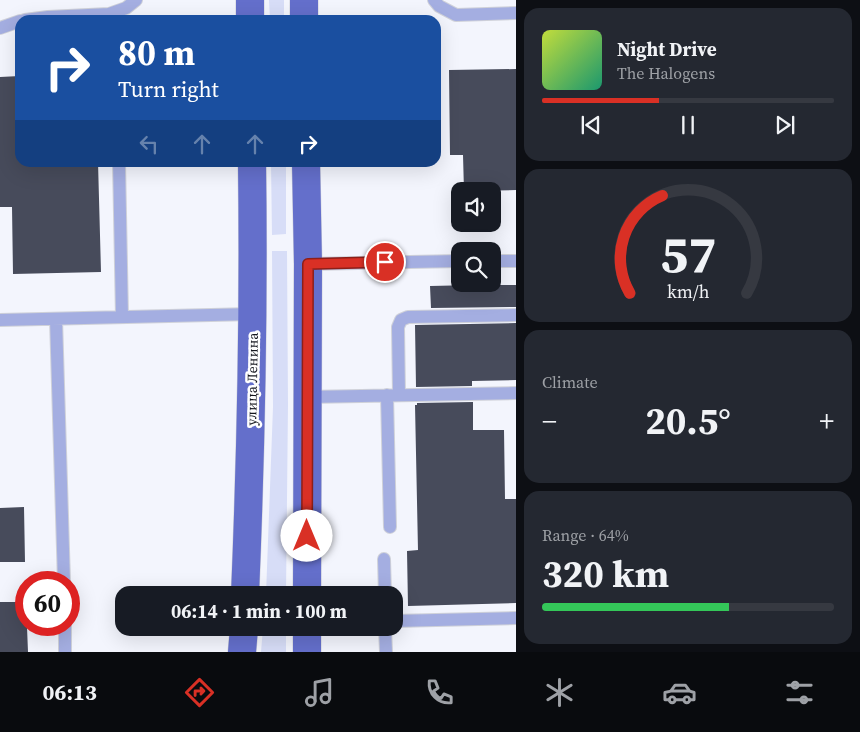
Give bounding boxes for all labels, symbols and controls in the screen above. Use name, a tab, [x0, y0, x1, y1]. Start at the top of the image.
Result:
text: 80 m	[118, 29, 195, 77]
icon: right	[35, 35, 100, 100]
text: Night Drive	[617, 36, 717, 62]
text: The Halogens	[617, 62, 715, 84]
text: Turn right	[118, 74, 219, 104]
icon: previous	[577, 111, 605, 139]
icon: pause	[674, 111, 702, 139]
icon: next	[771, 111, 799, 139]
icon: left	[135, 130, 163, 158]
icon: ahead	[188, 130, 216, 158]
icon: ahead	[241, 130, 269, 158]
icon: right	[294, 130, 322, 158]
map controls	[451, 182, 501, 292]
button: sound	[451, 182, 501, 232]
text: 57	[660, 218, 716, 289]
pin	[364, 241, 406, 283]
button: search	[451, 242, 501, 292]
icon: arrive	[371, 248, 399, 276]
text: km/h	[667, 279, 710, 304]
street label: улица Ленина	[241, 331, 263, 426]
text: Climate	[542, 371, 598, 393]
text: 20.5°	[645, 395, 731, 447]
text: −	[542, 402, 557, 440]
text: +	[819, 402, 834, 440]
position arrow	[280, 509, 332, 561]
text: Range · 64%	[542, 524, 629, 546]
text: 320 km	[542, 548, 669, 600]
speed limit sign: 60	[15, 571, 80, 636]
text: 06:14 · 1 min · 100 m	[171, 598, 347, 624]
icon: directions	[182, 675, 217, 710]
icon: music	[302, 675, 337, 710]
icon: phone	[422, 675, 457, 710]
icon: climate	[542, 675, 577, 710]
icon: car	[662, 675, 697, 710]
icon: filters	[782, 675, 817, 710]
text: 06:13	[43, 677, 97, 707]

